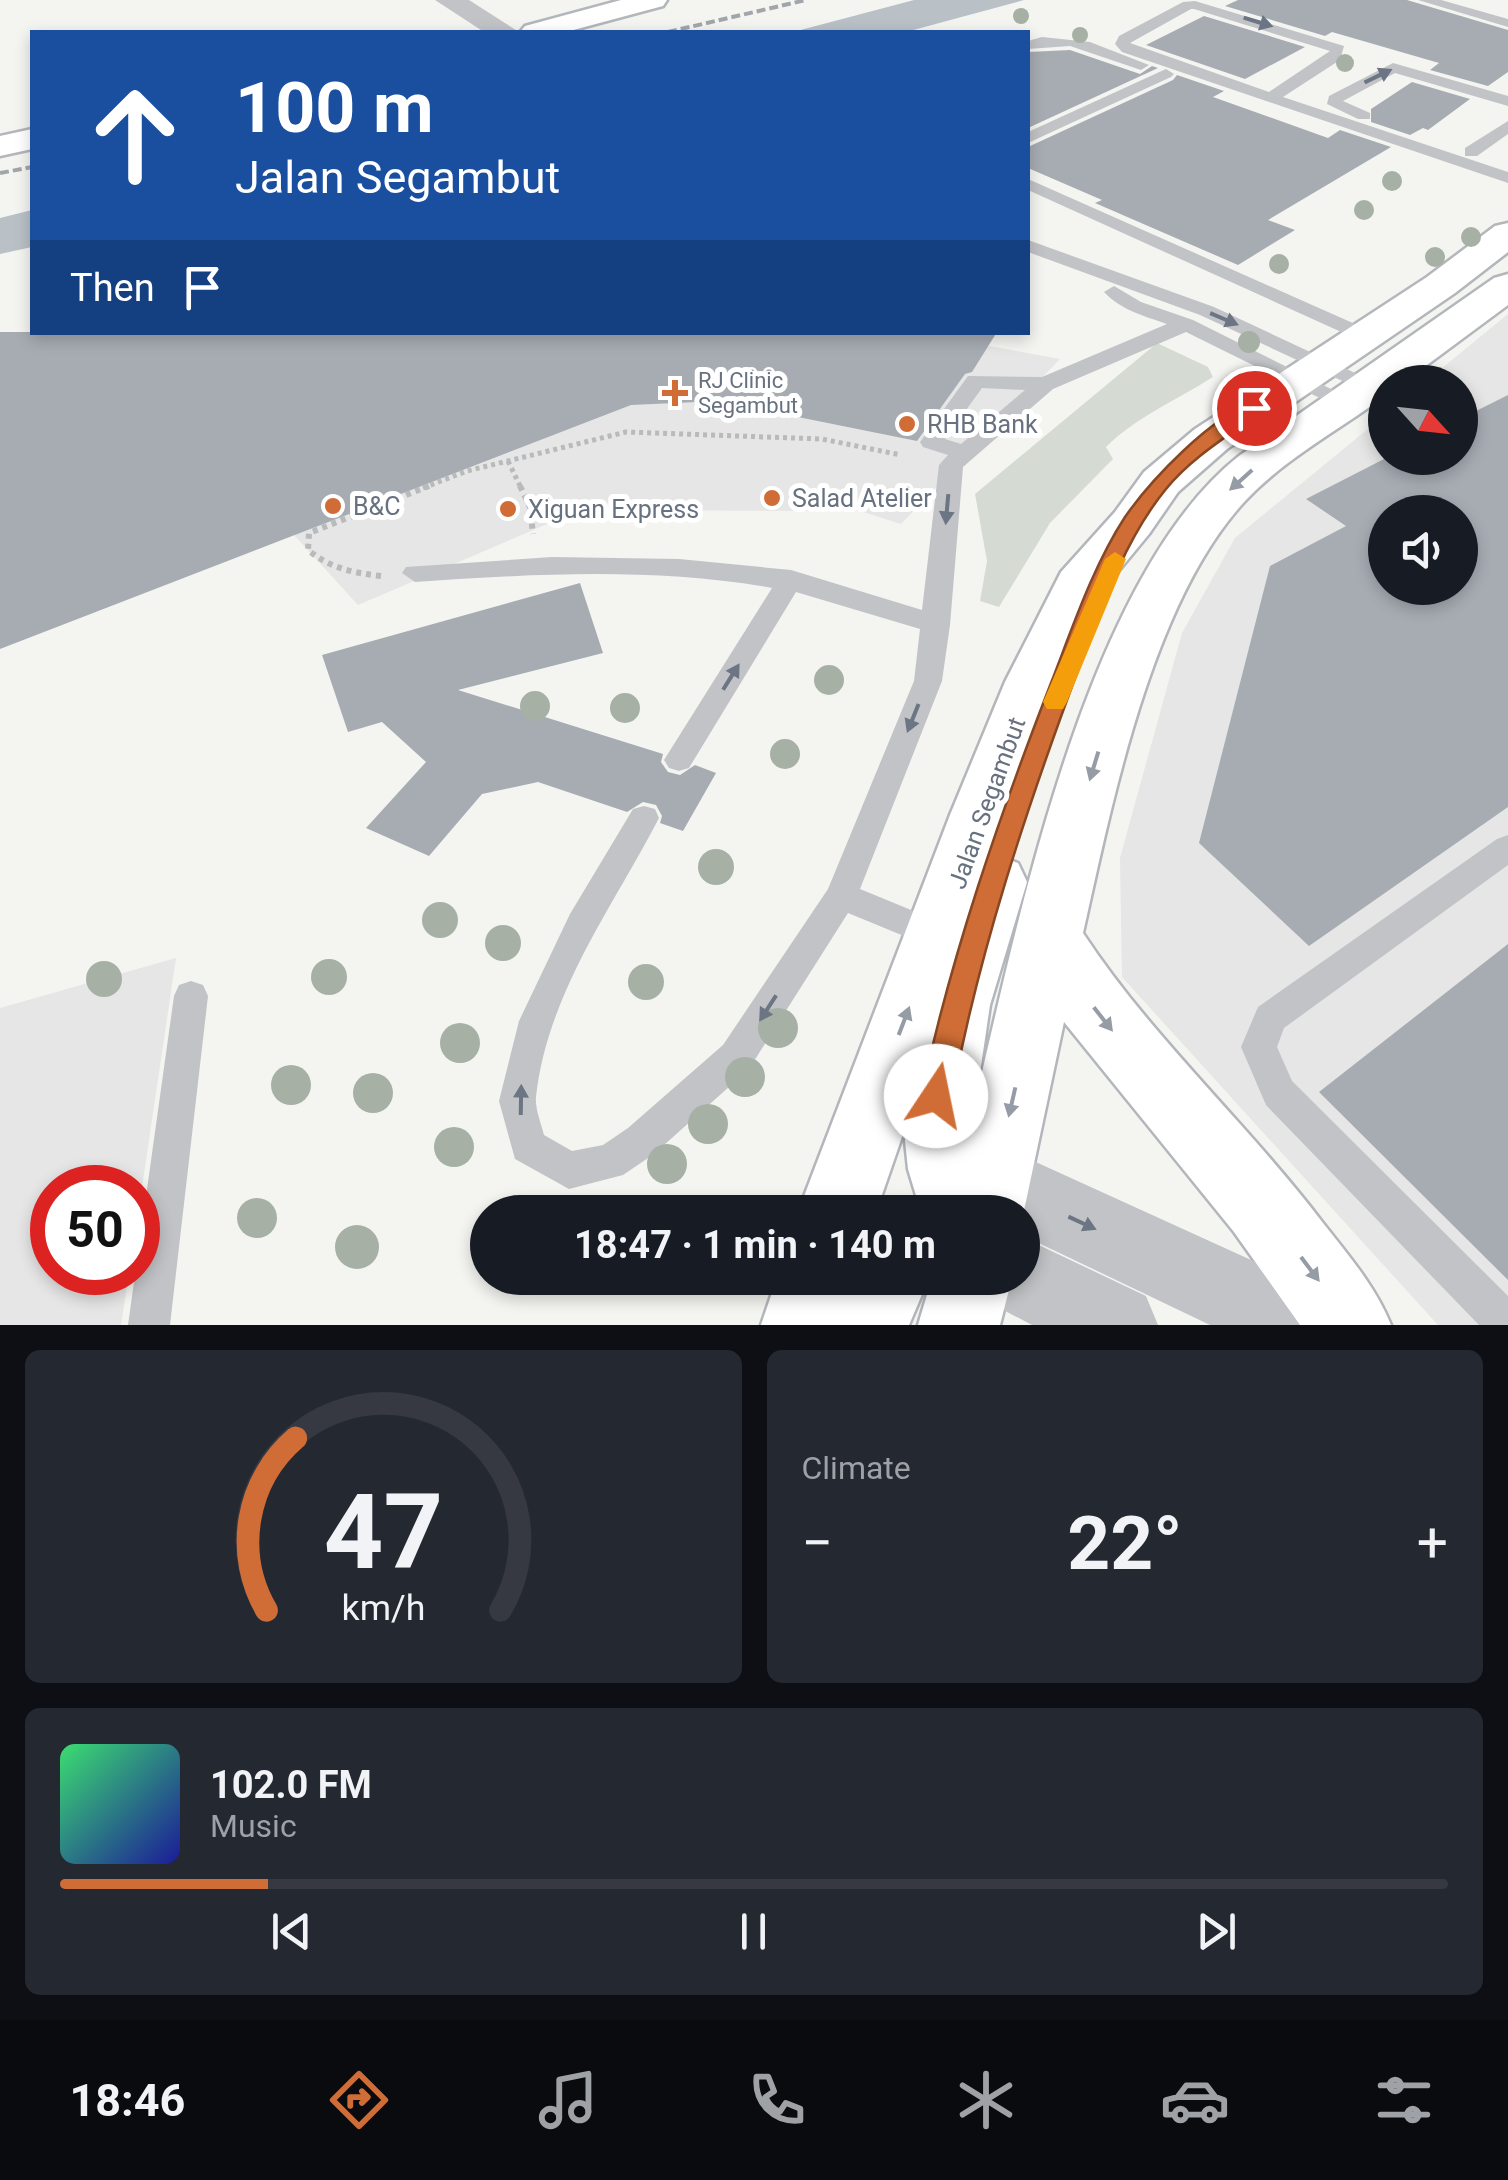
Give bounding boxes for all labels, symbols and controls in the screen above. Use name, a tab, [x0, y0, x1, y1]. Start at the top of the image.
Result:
one-way arrow	[1243, 15, 1273, 30]
text: 100 m	[235, 67, 434, 149]
one-way arrow	[1363, 67, 1392, 84]
icon: ahead	[70, 70, 200, 200]
text: Jalan Segambut	[235, 151, 560, 204]
icon: arrive	[175, 260, 230, 315]
text: Then	[70, 266, 155, 310]
one-way arrow	[1209, 311, 1239, 327]
north arrow	[1368, 365, 1478, 475]
map controls	[1368, 365, 1478, 605]
pin	[1212, 366, 1297, 451]
place label: RJ Clinic Segambut	[698, 368, 798, 418]
marker: RJ Clinic Segambut	[662, 380, 688, 406]
icon: arrive	[1227, 381, 1282, 436]
place label: RHB Bank	[927, 410, 1038, 439]
marker: RHB Bank	[896, 413, 918, 435]
one-way arrow	[1229, 468, 1253, 491]
place label: Salad Atelier	[792, 484, 932, 513]
marker: Salad Atelier	[761, 487, 783, 509]
place label: B&C	[353, 492, 400, 521]
one-way arrow	[939, 493, 955, 525]
marker: B&C	[322, 495, 344, 517]
place label: Xiguan Express	[528, 495, 699, 524]
button: sound	[1368, 495, 1478, 605]
marker: Xiguan Express	[497, 498, 519, 520]
one-way arrow	[722, 663, 739, 691]
one-way arrow	[904, 704, 920, 734]
street label: Jalan Segambut	[942, 713, 1032, 893]
one-way arrow	[1086, 751, 1101, 782]
one-way arrow	[760, 994, 778, 1021]
one-way arrow	[897, 1006, 912, 1036]
one-way arrow	[1092, 1006, 1112, 1032]
position arrow	[884, 1044, 988, 1148]
one-way arrow	[513, 1084, 529, 1115]
one-way arrow	[1004, 1087, 1020, 1118]
speed limit sign: 50	[30, 1165, 160, 1295]
one-way arrow	[1068, 1214, 1097, 1231]
text: 18:47 · 1 min · 140 m	[574, 1223, 936, 1267]
one-way arrow	[1299, 1256, 1320, 1282]
text: Climate	[802, 1449, 911, 1487]
text: 47	[324, 1472, 443, 1593]
text: 22°	[1067, 1499, 1183, 1587]
text: −	[802, 1511, 833, 1575]
text: +	[1417, 1511, 1448, 1575]
text: km/h	[341, 1587, 425, 1629]
text: 102.0 FM	[210, 1763, 372, 1807]
text: Music	[210, 1807, 297, 1845]
icon: previous	[264, 1904, 319, 1959]
icon: pause	[726, 1904, 781, 1959]
icon: next	[1189, 1904, 1244, 1959]
icon: directions	[324, 2065, 394, 2135]
icon: music	[533, 2065, 603, 2135]
icon: phone	[742, 2065, 812, 2135]
icon: climate	[951, 2065, 1021, 2135]
icon: car	[1160, 2065, 1230, 2135]
icon: filters	[1369, 2065, 1439, 2135]
text: 18:46	[69, 2074, 185, 2127]

